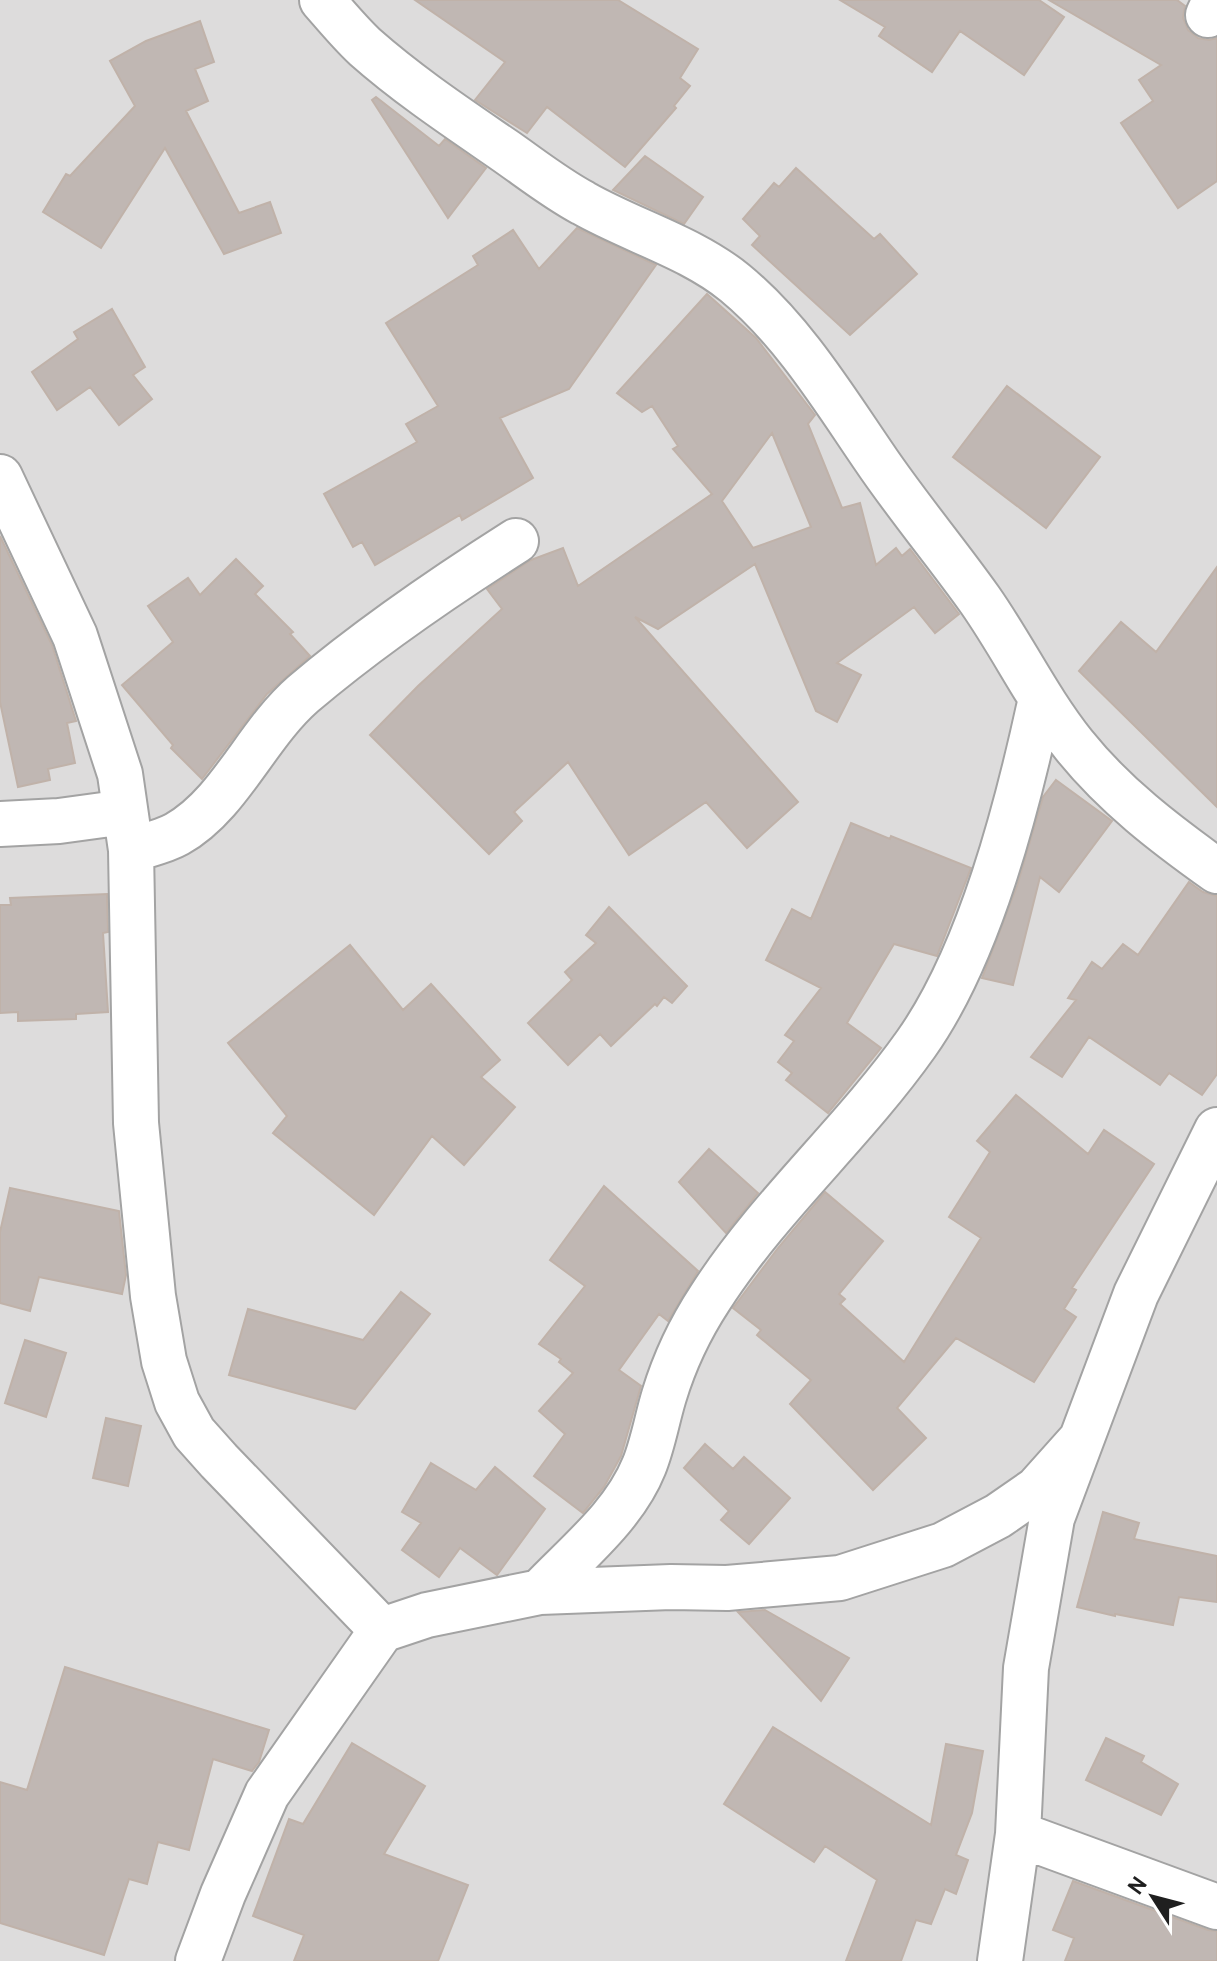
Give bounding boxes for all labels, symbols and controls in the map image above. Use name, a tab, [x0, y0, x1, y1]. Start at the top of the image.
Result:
north arrow	[1113, 1857, 1193, 1937]
text: N	[1123, 1872, 1154, 1901]

